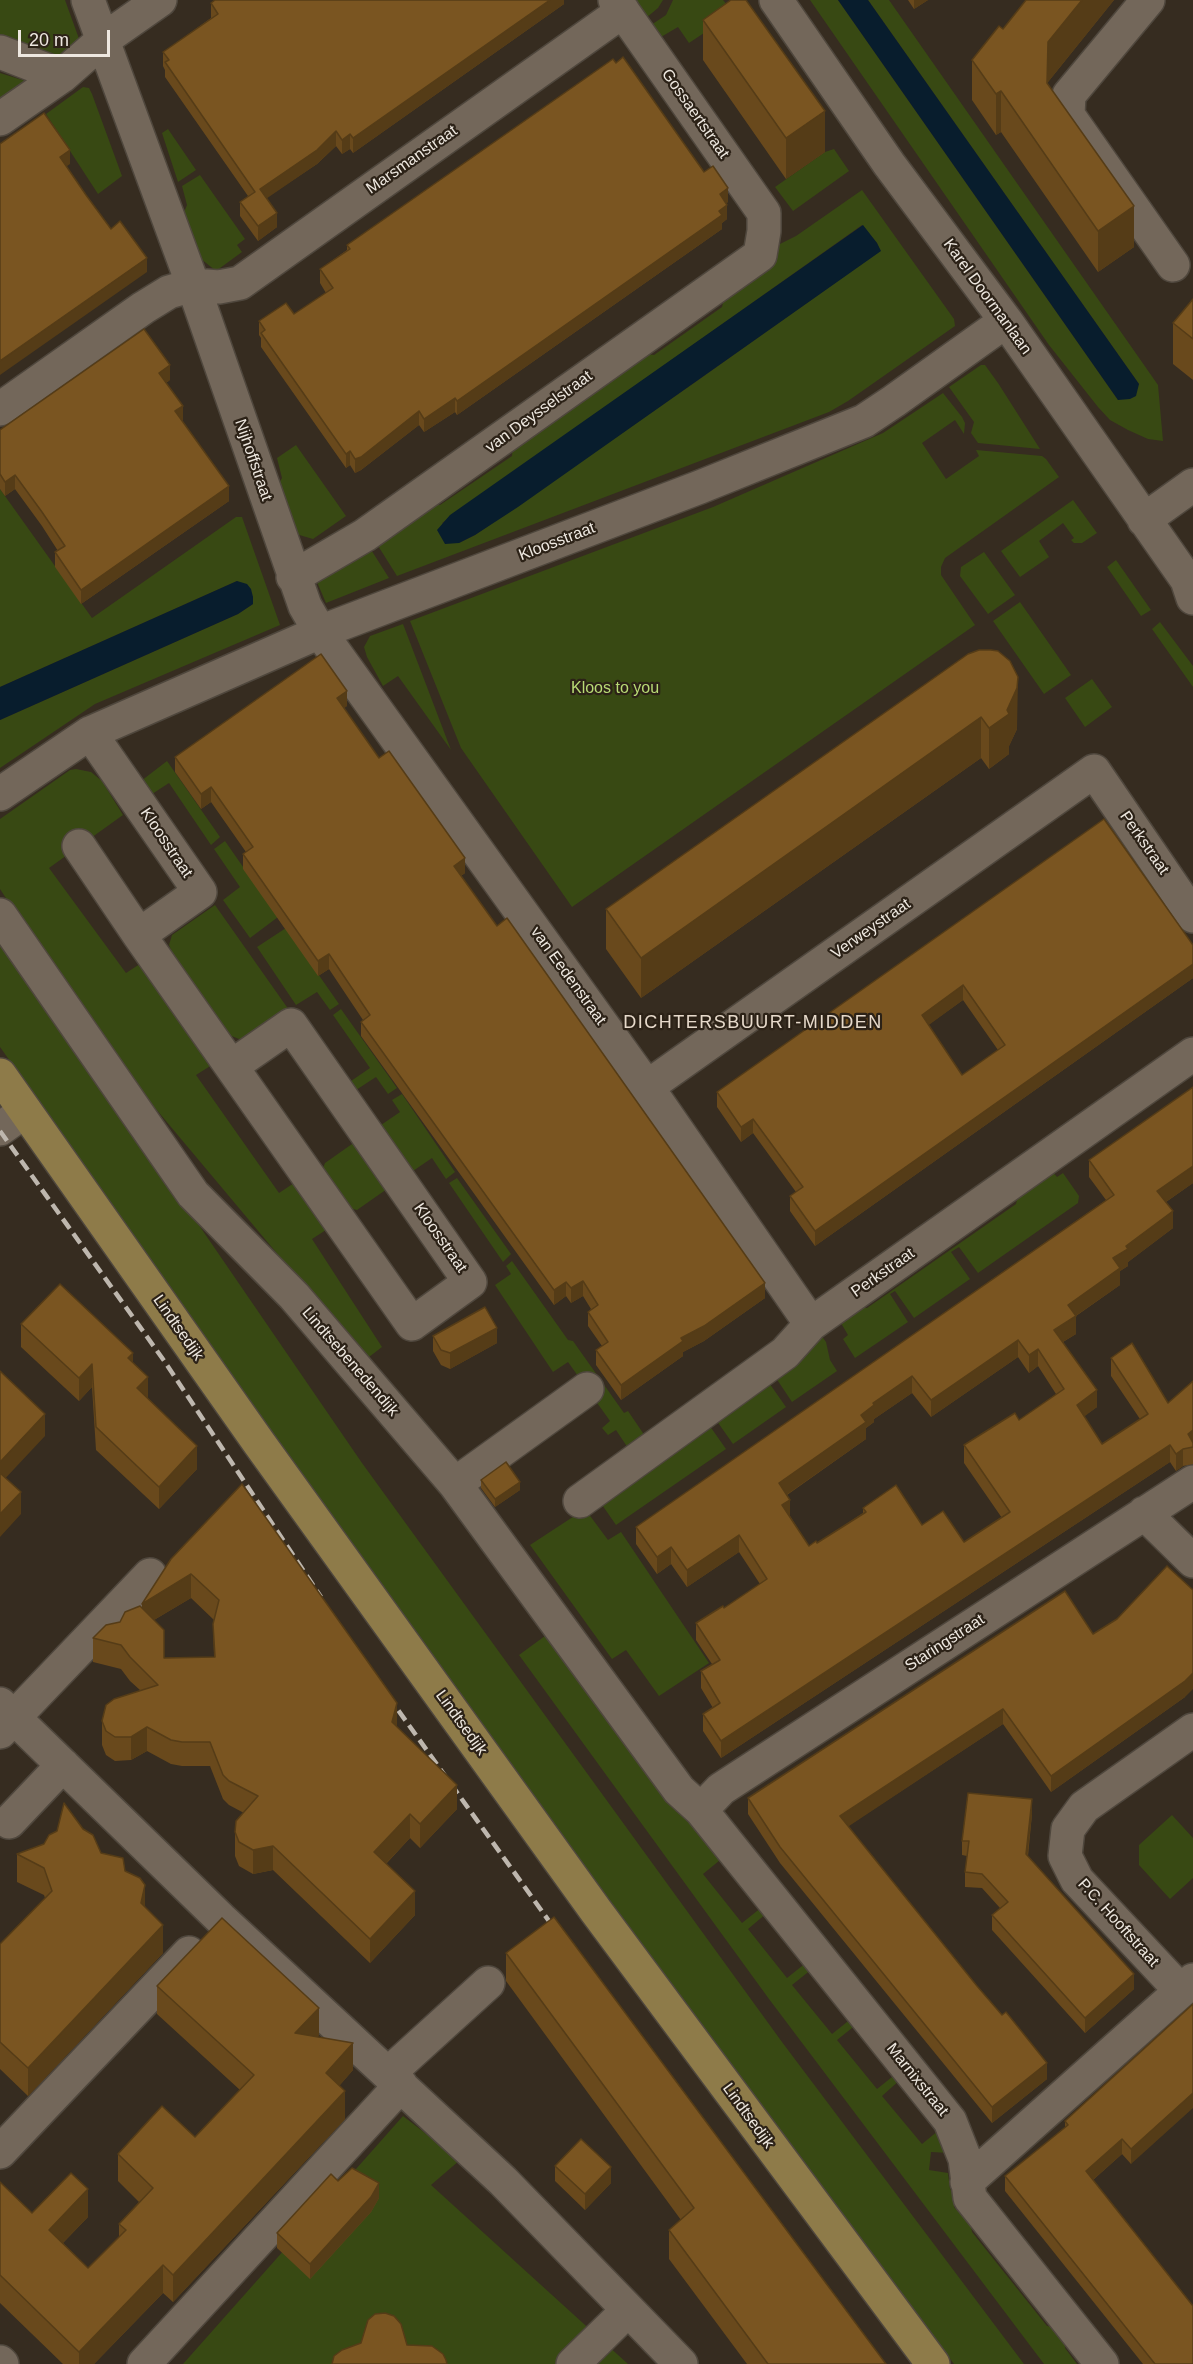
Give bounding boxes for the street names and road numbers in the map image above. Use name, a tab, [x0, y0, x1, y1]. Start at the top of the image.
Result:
street label: Gossaertstraat	[657, 66, 733, 162]
street label: Marsmanstraat	[363, 122, 461, 198]
street label: Karel Doormanlaan	[939, 236, 1035, 358]
street label: van Deysselstraat	[482, 367, 596, 457]
street label: Nijhoffstraat	[230, 417, 276, 503]
street label: Kloosstraat	[516, 519, 598, 565]
street label: Kloosstraat	[136, 804, 196, 882]
street label: Perkstraat	[1115, 808, 1173, 878]
street label: Verweystraat	[828, 895, 914, 963]
street label: van Eedenstraat	[526, 923, 610, 1029]
street label: Kloosstraat	[409, 1200, 471, 1276]
street label: Perkstraat	[848, 1244, 918, 1302]
street label: Lindtsedijk	[148, 1292, 208, 1364]
street label: Lindtsebenedendijk	[298, 1304, 402, 1420]
street label: Staringstraat	[902, 1610, 988, 1676]
street label: Lindtsedijk	[431, 1687, 491, 1759]
street label: P.C. Hooftstraat	[1073, 1875, 1163, 1971]
street label: Marnixstraat	[882, 2040, 952, 2120]
street label: Lindtsedijk	[718, 2080, 778, 2152]

